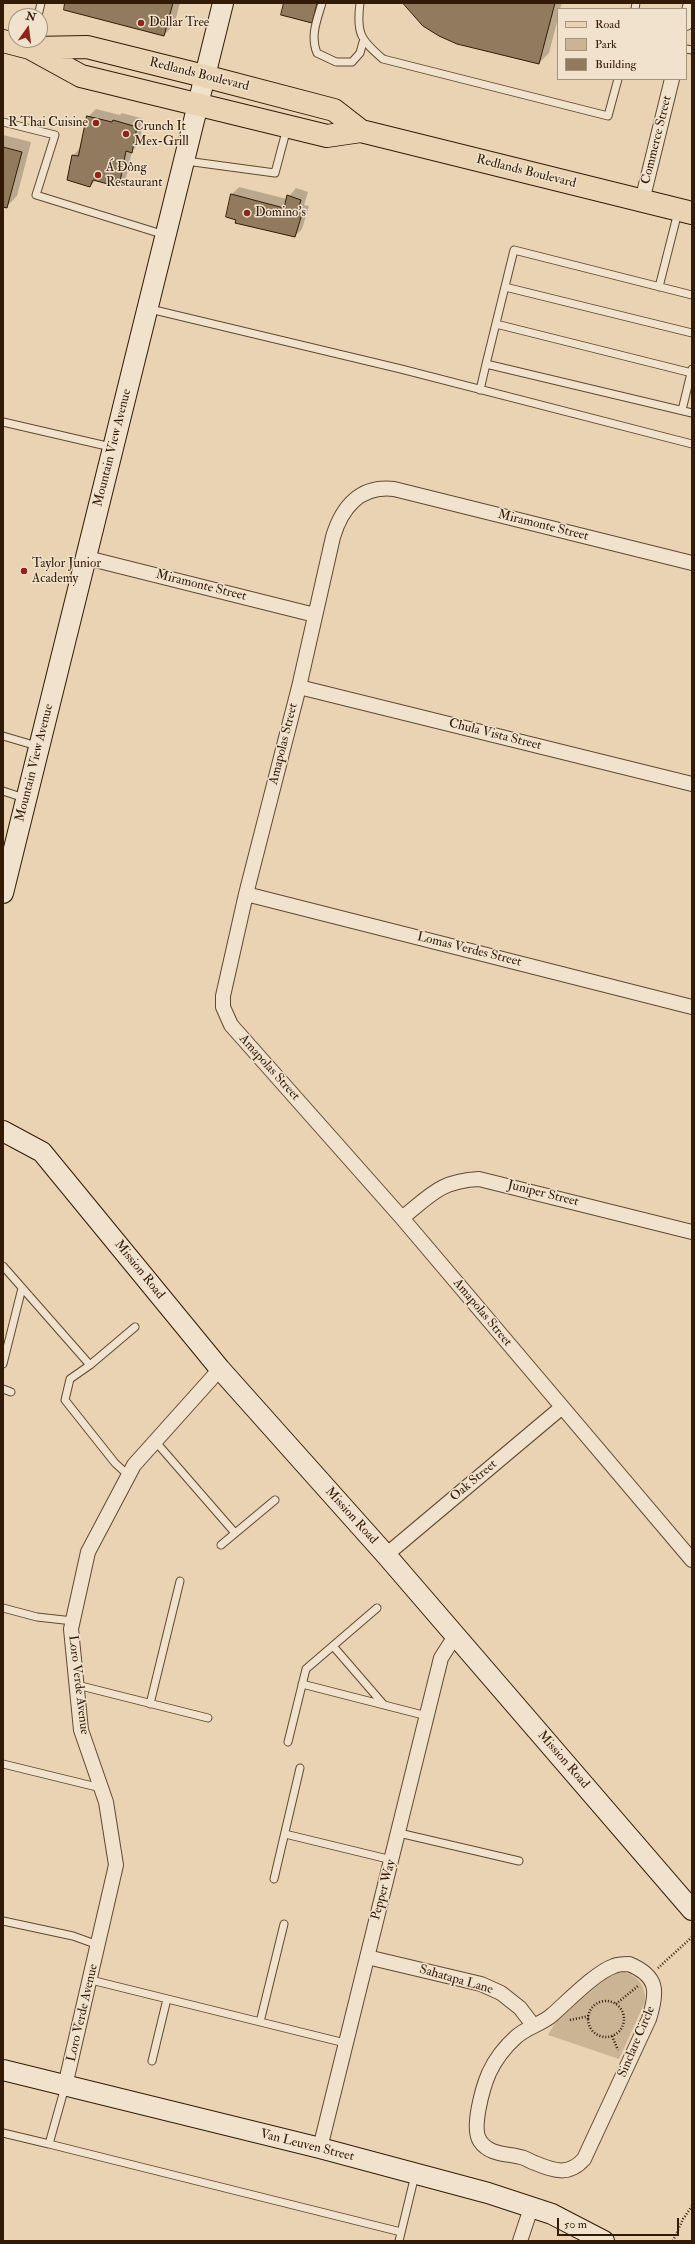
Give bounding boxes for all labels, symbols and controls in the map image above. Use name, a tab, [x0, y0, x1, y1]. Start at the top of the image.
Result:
north arrow	[8, 8, 48, 48]
legend	[557, 8, 687, 80]
text: N	[24, 9, 37, 24]
place label: Dollar Tree	[149, 15, 209, 31]
text: Road	[595, 17, 620, 32]
marker: Dollar Tree	[136, 18, 146, 28]
text: Park	[595, 37, 617, 52]
street label: Redlands Boulevard	[148, 55, 250, 95]
text: Building	[595, 57, 636, 72]
street label: Commerce Street	[638, 94, 676, 186]
place label: R Thai Cuisine	[8, 115, 88, 131]
marker: R Thai Cuisine	[91, 118, 101, 128]
place label: Crunch It Mex-Grill	[134, 119, 189, 150]
marker: Crunch It Mex-Grill	[121, 129, 131, 139]
street label: Redlands Boulevard	[475, 152, 577, 192]
place label: Á Đông Restaurant	[106, 160, 162, 191]
marker: Á Đông Restaurant	[93, 170, 103, 180]
place label: Domino's	[255, 205, 306, 221]
marker: Domino's	[242, 208, 252, 218]
street label: Mountain View Avenue	[91, 388, 135, 508]
street label: Miramonte Street	[496, 507, 590, 545]
place label: Taylor Junior Academy	[32, 556, 101, 587]
marker: Taylor Junior Academy	[19, 566, 29, 576]
street label: Miramonte Street	[154, 567, 248, 605]
street label: Amapolas Street	[266, 702, 302, 786]
street label: Mountain View Avenue	[13, 703, 57, 823]
street label: Chula Vista Street	[447, 716, 543, 754]
street label: Lomas Verdes Street	[415, 929, 523, 971]
street label: Amapolas Street	[235, 1032, 303, 1104]
street label: Juniper Street	[506, 1178, 580, 1210]
street label: Mission Road	[111, 1237, 167, 1303]
street label: Amapolas Street	[449, 1276, 515, 1350]
street label: Oak Street	[447, 1457, 501, 1505]
street label: Mission Road	[321, 1484, 381, 1548]
street label: Loro Verde Avenue	[64, 1634, 92, 1736]
street label: Mission Road	[534, 1728, 592, 1792]
street label: Pepper Way	[368, 1858, 400, 1922]
street label: Sahatapa Lane	[417, 1962, 495, 1998]
street label: Loro Verde Avenue	[64, 1963, 102, 2063]
street label: Sinclare Circle	[615, 2004, 659, 2080]
street label: Van Leuven Street	[258, 2127, 356, 2165]
scale bar	[559, 2210, 681, 2236]
text: 50 m	[564, 2217, 587, 2232]

